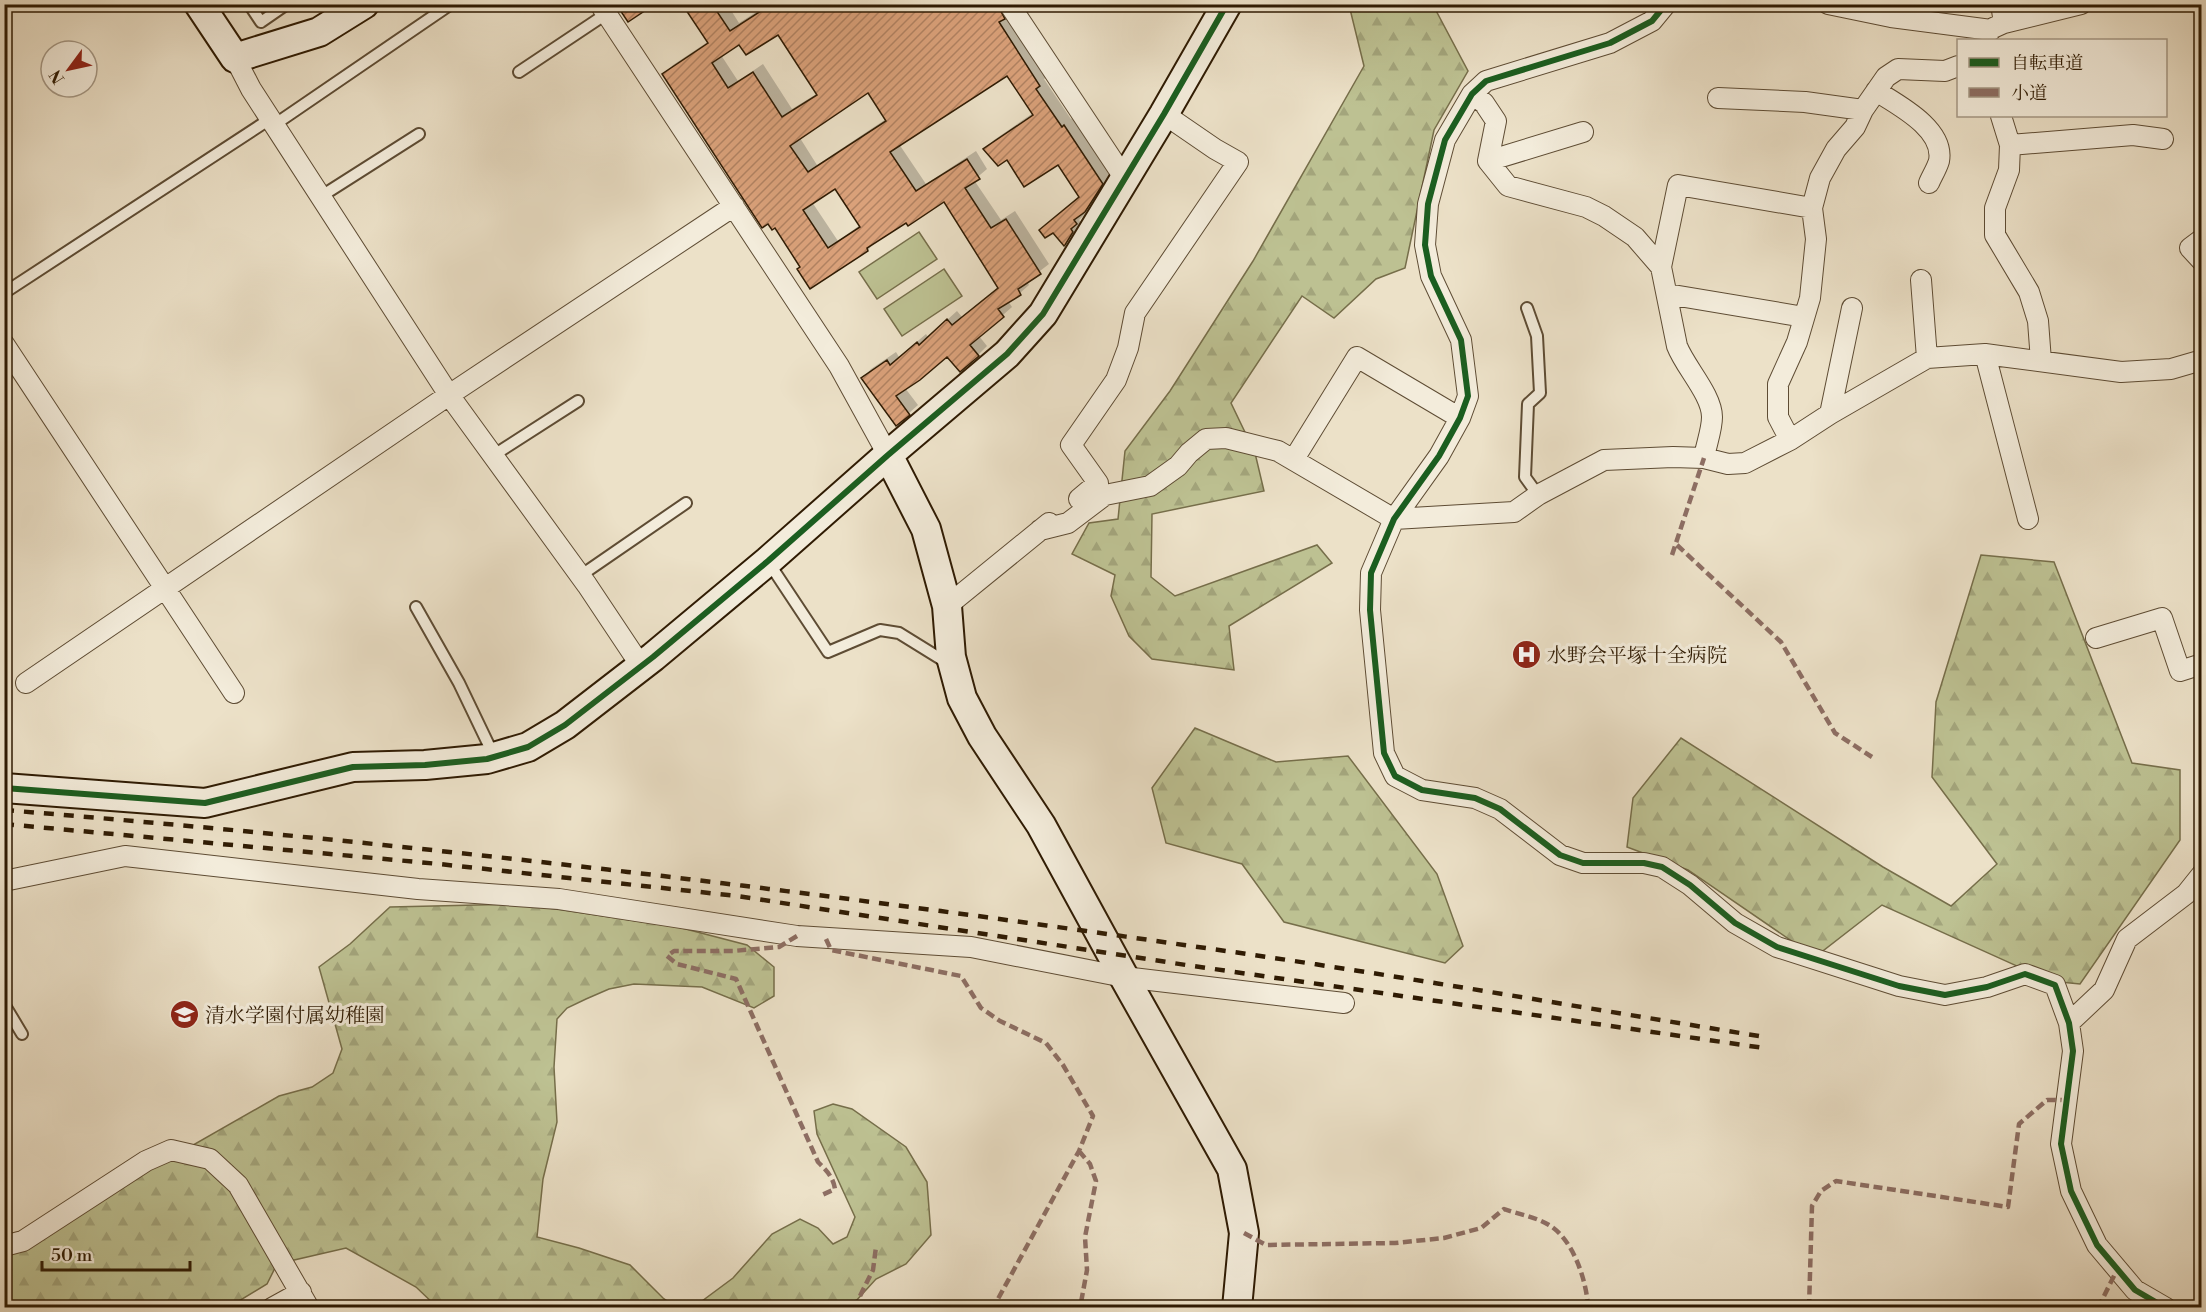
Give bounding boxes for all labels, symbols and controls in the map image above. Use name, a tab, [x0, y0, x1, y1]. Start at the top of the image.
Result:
north arrow	[39, 39, 99, 99]
legend	[1957, 39, 2167, 117]
text: 自転車道	[2011, 52, 2083, 75]
text: N	[45, 66, 69, 87]
text: 小道	[2011, 82, 2047, 105]
hospital icon: 水野会平塚十全病院	[1510, 639, 1542, 671]
place label: 水野会平塚十全病院	[1547, 644, 1727, 669]
school or university icon: 清水学園付属幼稚園	[168, 999, 200, 1031]
place label: 清水学園付属幼稚園	[205, 1004, 385, 1029]
scale bar	[42, 1234, 190, 1272]
text: 50 m	[51, 1244, 93, 1267]

